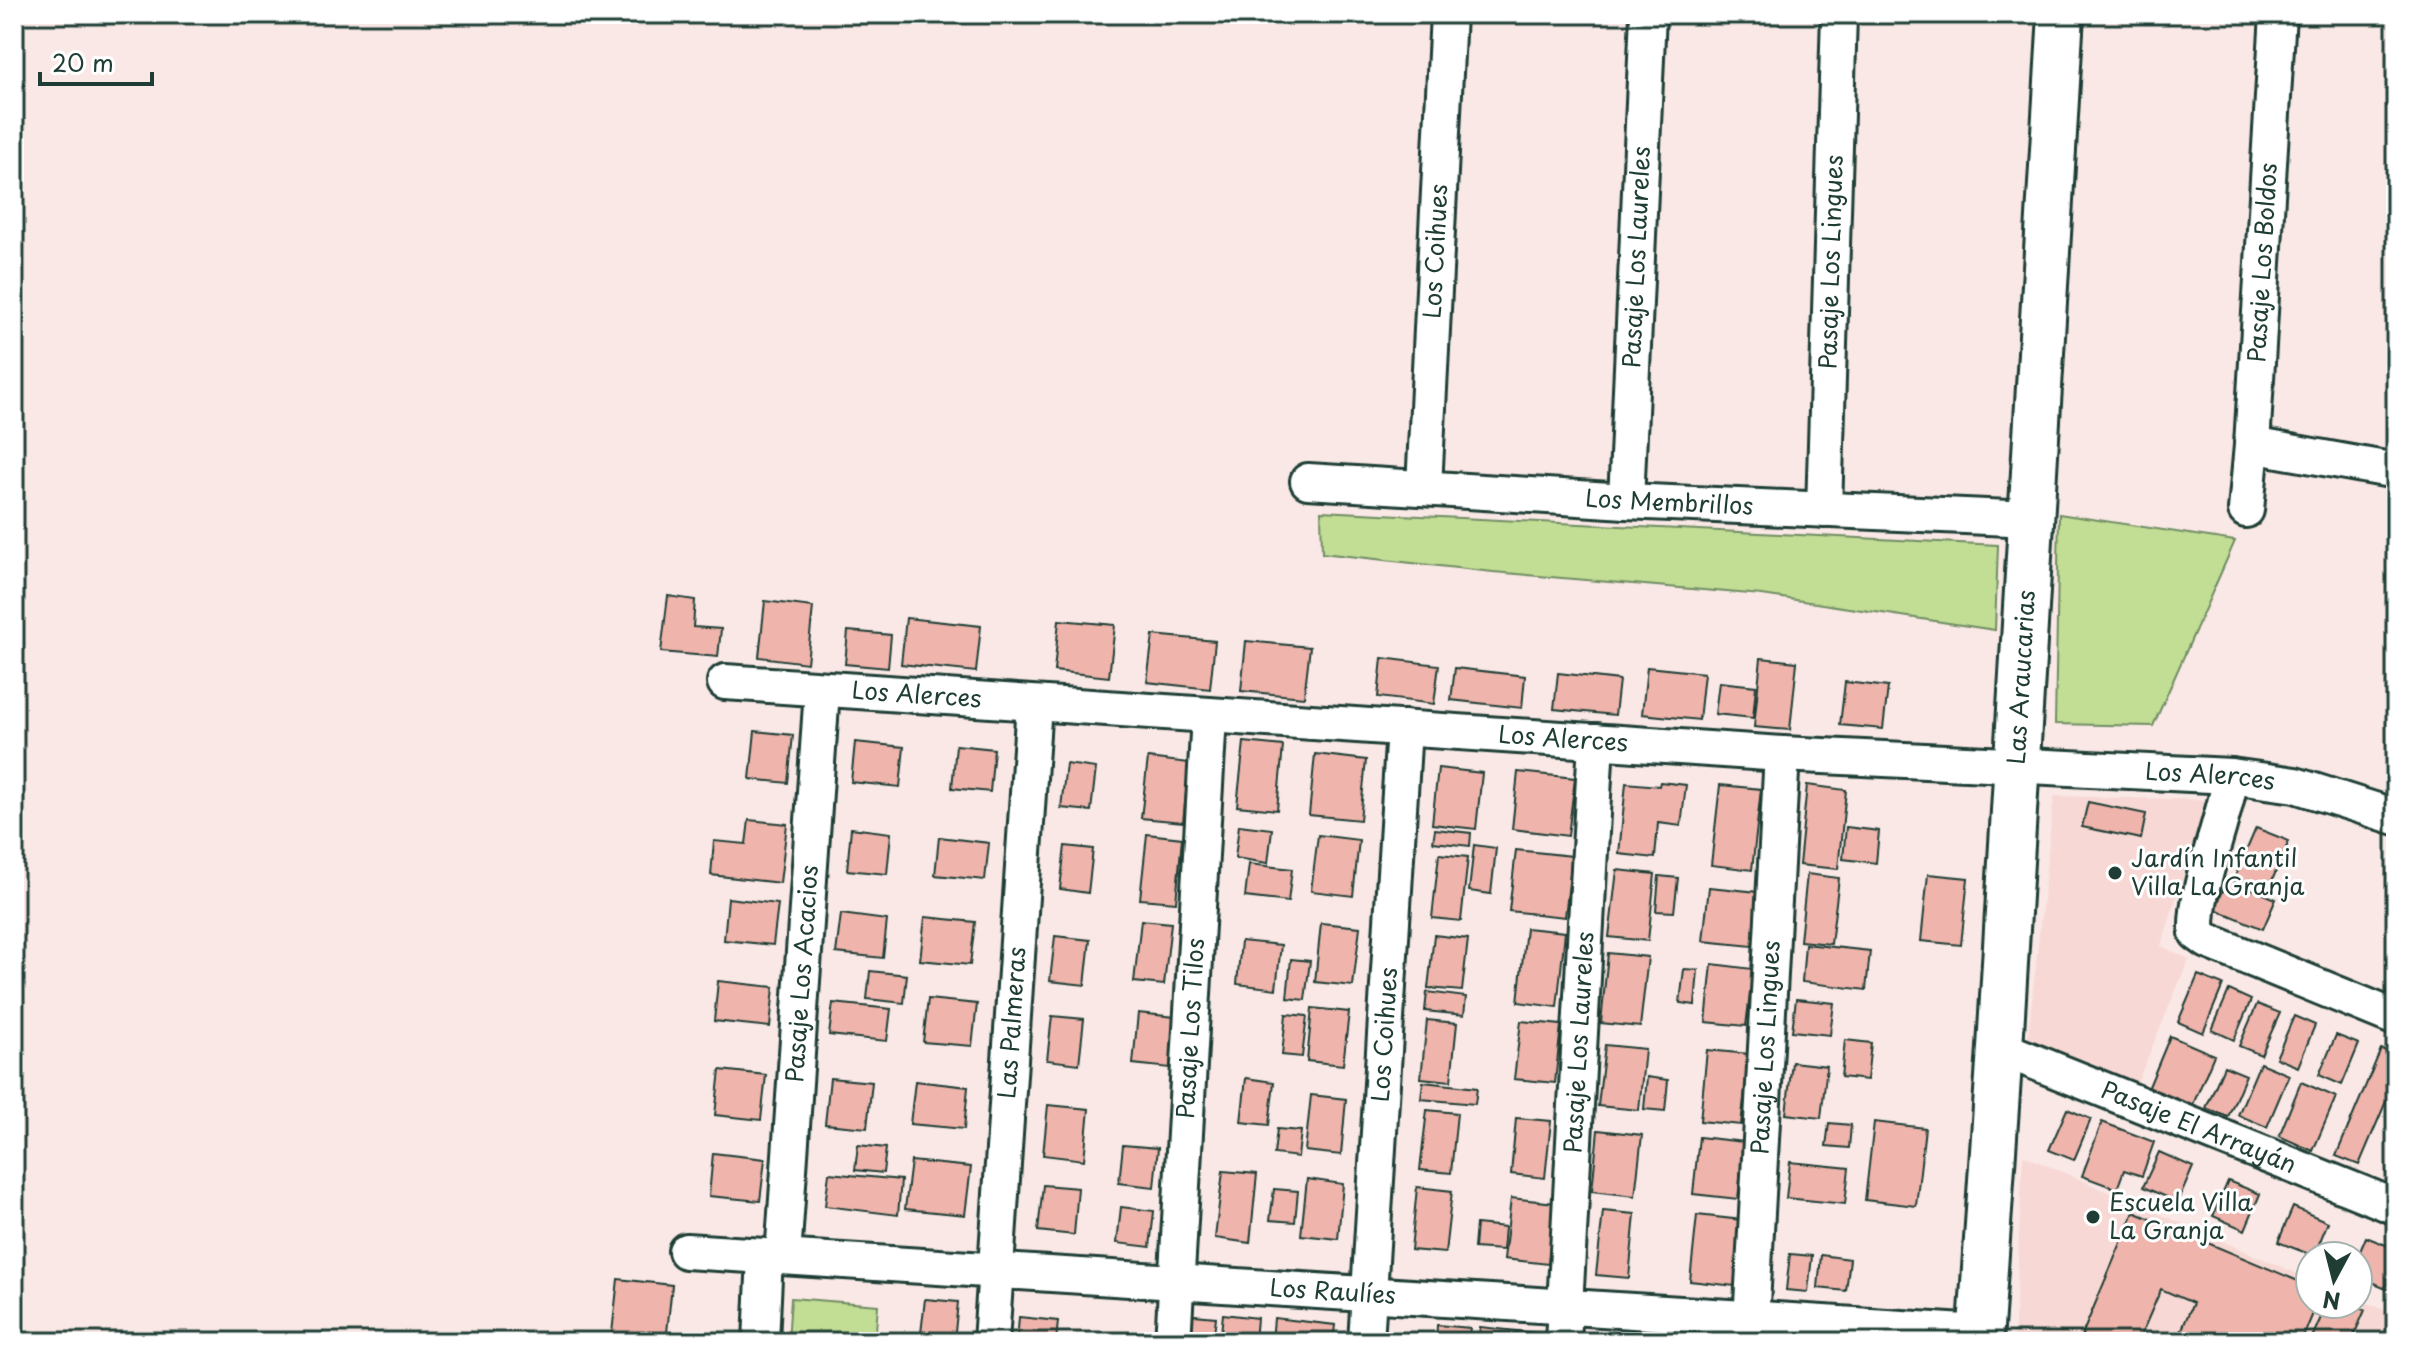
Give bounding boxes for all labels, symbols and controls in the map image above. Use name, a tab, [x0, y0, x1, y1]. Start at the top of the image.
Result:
scale bar	[40, 36, 152, 86]
text: 20 m	[52, 44, 114, 80]
street label: Pasaje Los Laureles	[1612, 145, 1658, 369]
street label: Pasaje Los Lingues	[1808, 154, 1851, 370]
street label: Pasaje Los Boldos	[2237, 162, 2285, 363]
street label: Los Coihues	[1413, 183, 1455, 320]
street label: Los Membrillos	[1584, 478, 1754, 523]
street label: Las Araucarias	[1997, 589, 2043, 766]
street label: Los Alerces	[851, 671, 983, 715]
street label: Los Alerces	[1497, 715, 1629, 759]
street label: Los Alerces	[2144, 752, 2277, 798]
place label: Jardín Infantil Villa La Granja	[2131, 839, 2305, 903]
street label: Pasaje Los Acacios	[775, 864, 826, 1083]
marker: Jardín Infantil Villa La Granja	[2106, 864, 2124, 882]
street label: Pasaje Los Laureles	[1553, 930, 1602, 1154]
street label: Pasaje Los Tilos	[1166, 937, 1212, 1120]
street label: Pasaje Los Lingues	[1740, 939, 1788, 1155]
street label: Las Palmeras	[987, 945, 1034, 1100]
street label: Los Coihues	[1361, 966, 1405, 1103]
street label: Pasaje El Arrayán	[2096, 1070, 2302, 1181]
place label: Escuela Villa La Granja	[2109, 1183, 2253, 1247]
marker: Escuela Villa La Granja	[2084, 1208, 2102, 1226]
north arrow	[2294, 1240, 2374, 1320]
street label: Los Raulíes	[1269, 1268, 1397, 1312]
text: N	[2321, 1284, 2342, 1319]

